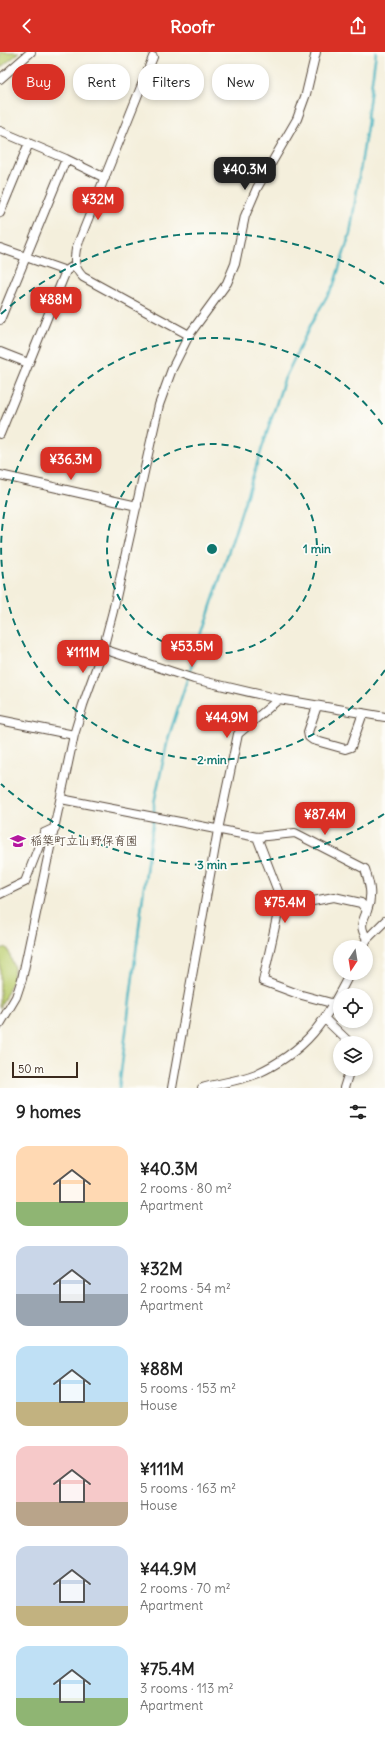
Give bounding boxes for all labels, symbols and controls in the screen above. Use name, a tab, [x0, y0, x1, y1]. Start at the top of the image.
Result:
icon: back	[16, 15, 38, 37]
text: Roofr	[170, 15, 215, 38]
icon: share	[347, 15, 369, 37]
chip: Buy	[12, 64, 65, 100]
chip: Rent	[73, 64, 130, 100]
chip: Filters	[138, 64, 204, 100]
chip: New	[212, 64, 269, 100]
pin: ¥40.3M	[212, 157, 278, 191]
text: ¥40.3M	[223, 161, 267, 178]
pin: ¥32M	[74, 187, 122, 221]
text: ¥32M	[82, 191, 114, 208]
pin: ¥88M	[32, 287, 80, 321]
text: ¥88M	[39, 291, 73, 308]
pin: ¥36.3M	[38, 447, 104, 481]
text: ¥36.3M	[49, 451, 93, 468]
text: 1 min	[303, 541, 331, 556]
centre of rings	[205, 542, 219, 556]
pin: ¥53.5M	[159, 634, 225, 668]
text: ¥53.5M	[170, 638, 214, 655]
pin: ¥111M	[55, 640, 111, 674]
text: ¥111M	[66, 644, 100, 661]
pin: ¥44.9M	[194, 705, 260, 739]
text: ¥44.9M	[205, 709, 249, 726]
text: 2 min	[197, 752, 227, 767]
pin: ¥87.4M	[292, 802, 358, 836]
text: ¥87.4M	[304, 806, 346, 823]
school or university icon: 稲築町立山野保育園	[9, 832, 27, 850]
place label: 稲築町立山野保育園	[30, 833, 138, 848]
text: 3 min	[197, 857, 227, 872]
pin: ¥75.4M	[252, 890, 318, 924]
text: ¥75.4M	[264, 894, 306, 911]
north arrow	[333, 940, 373, 980]
map controls	[333, 940, 373, 1076]
button: locate	[333, 988, 373, 1028]
button: layers	[333, 1036, 373, 1076]
scale bar	[12, 1060, 78, 1079]
text: 50 m	[18, 1062, 44, 1076]
text: 9 homes	[16, 1101, 81, 1123]
icon: filters	[347, 1101, 369, 1123]
text: ¥40.3M	[140, 1158, 198, 1180]
icon: home	[48, 1162, 96, 1210]
text: 2 rooms · 80 m²	[140, 1180, 232, 1197]
text: Apartment	[140, 1197, 203, 1214]
text: ¥32M	[140, 1258, 183, 1280]
icon: home	[48, 1262, 96, 1310]
text: 2 rooms · 54 m²	[140, 1280, 231, 1297]
text: Apartment	[140, 1297, 203, 1314]
text: ¥88M	[140, 1358, 183, 1380]
icon: home	[48, 1362, 96, 1410]
text: 5 rooms · 153 m²	[140, 1380, 236, 1397]
text: House	[140, 1397, 177, 1414]
text: ¥111M	[140, 1458, 184, 1480]
icon: home	[48, 1462, 96, 1510]
text: 5 rooms · 163 m²	[140, 1480, 236, 1497]
text: House	[140, 1497, 177, 1514]
text: ¥44.9M	[140, 1558, 197, 1580]
icon: home	[48, 1562, 96, 1610]
text: 2 rooms · 70 m²	[140, 1580, 231, 1597]
text: Apartment	[140, 1597, 203, 1614]
text: ¥75.4M	[140, 1658, 195, 1680]
icon: home	[48, 1662, 96, 1710]
text: 3 rooms · 113 m²	[140, 1680, 234, 1697]
text: Apartment	[140, 1697, 203, 1714]

